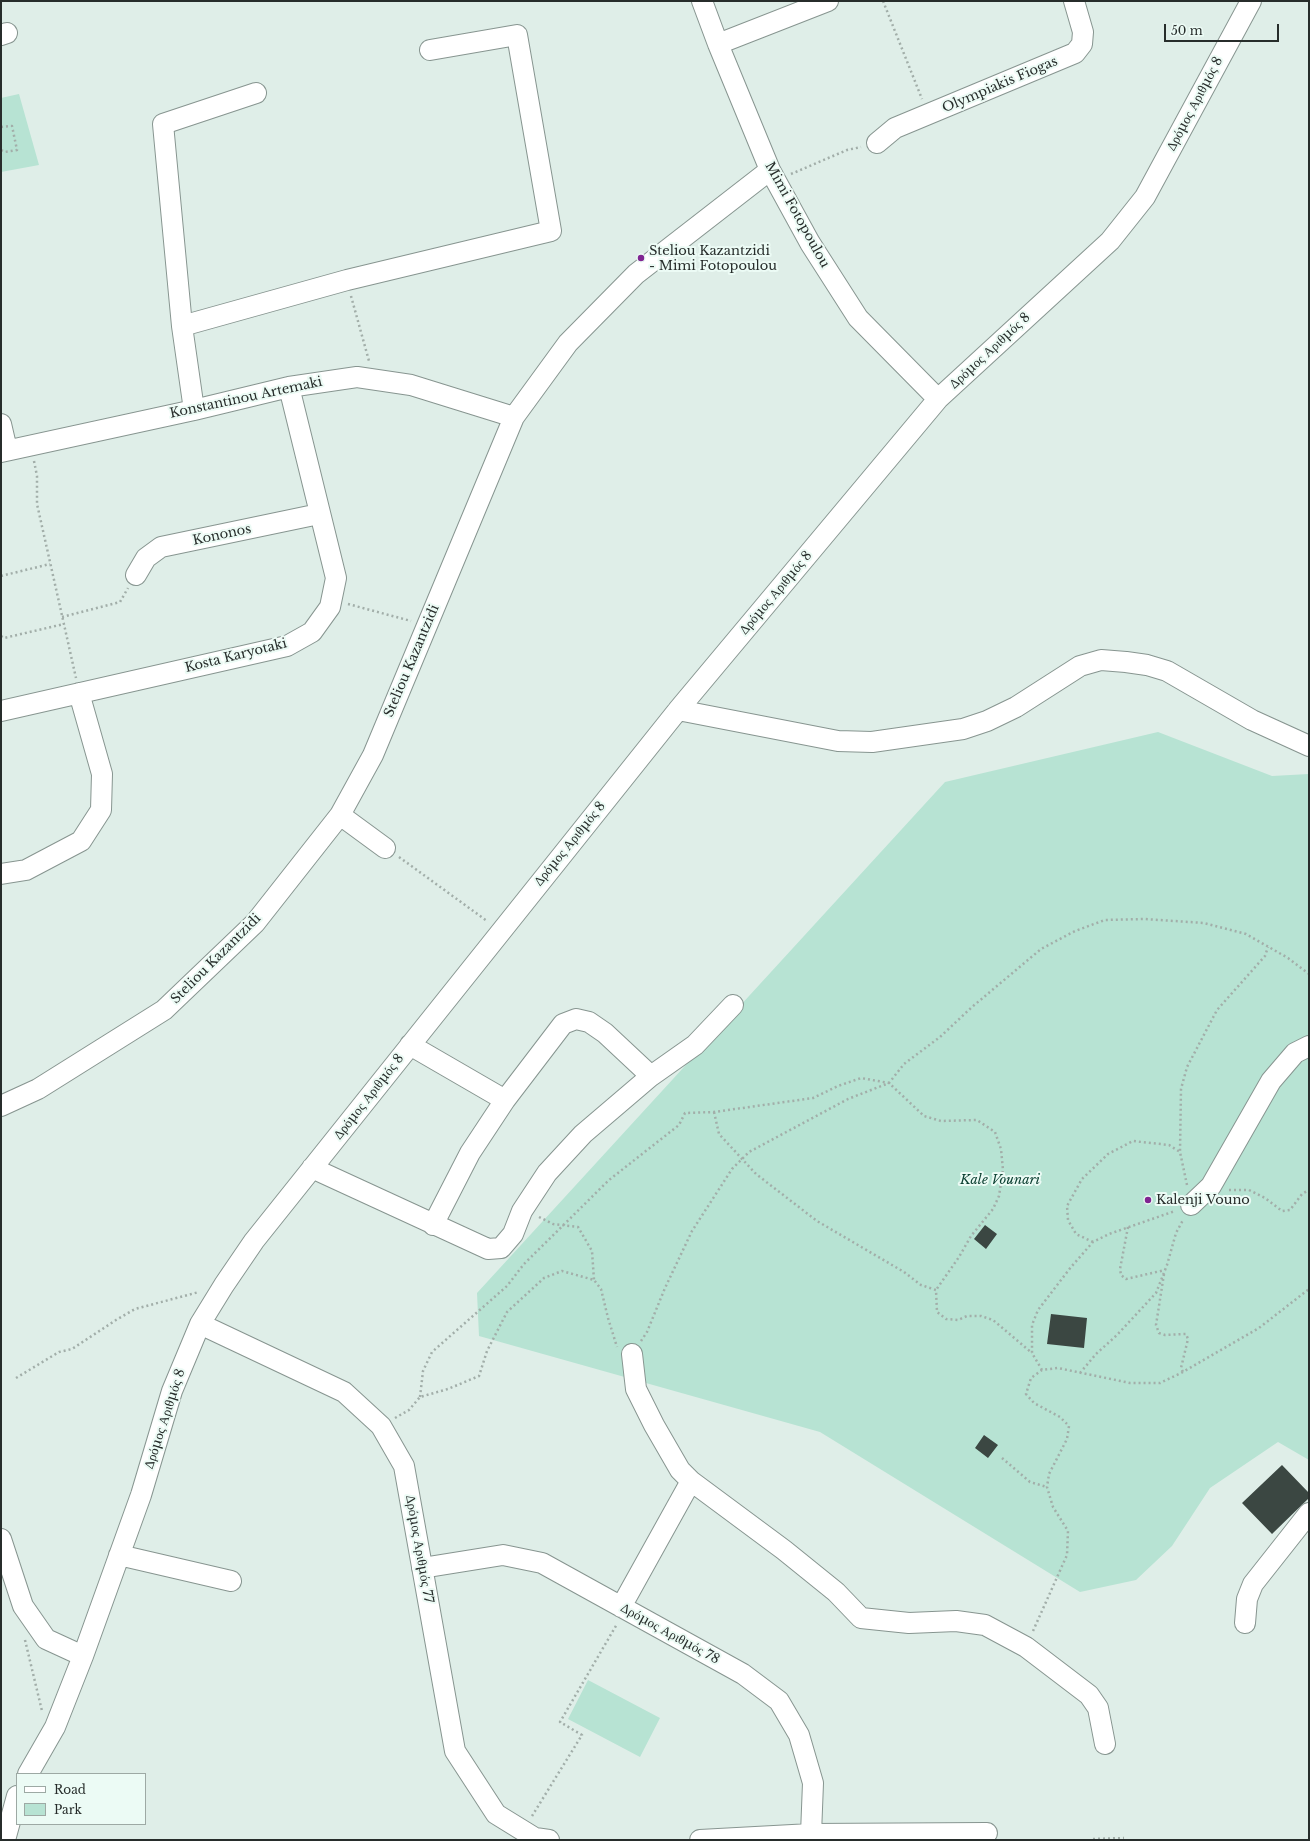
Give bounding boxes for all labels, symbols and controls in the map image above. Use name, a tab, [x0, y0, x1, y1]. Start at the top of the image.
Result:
scale bar	[1166, 16, 1281, 42]
text: 50 m	[1171, 23, 1203, 38]
street label: Olympiakis Fiogas	[940, 54, 1060, 116]
street label: Δρόμος Αριθμός 8	[1164, 54, 1226, 154]
street label: Mimi Fotopoulou	[762, 159, 832, 271]
place label: Steliou Kazantzidi - Mimi Fotopoulou	[649, 243, 777, 274]
marker: Steliou Kazantzidi - Mimi Fotopoulou	[636, 253, 646, 263]
street label: Δρόμος Αριθμός 8	[947, 310, 1033, 392]
street label: Konstantinou Artemaki	[168, 374, 324, 422]
street label: Kononos	[191, 521, 253, 549]
street label: Δρόμος Αριθμός 8	[736, 548, 816, 638]
street label: Steliou Kazantzidi	[381, 602, 443, 720]
street label: Kosta Karyotaki	[183, 636, 289, 676]
street label: Δρόμος Αριθμός 8	[531, 799, 609, 889]
street label: Steliou Kazantzidi	[168, 911, 264, 1007]
street label: Δρόμος Αριθμός 8	[331, 1051, 407, 1143]
park label: Kale Vounari	[960, 1172, 1040, 1188]
place label: Kalenji Vouno	[1156, 1192, 1250, 1208]
marker: Kalenji Vouno	[1143, 1195, 1153, 1205]
street label: Δρόμος Αριθμός 8	[141, 1367, 189, 1471]
street label: Δρόμος Αριθμός 77	[402, 1494, 436, 1604]
street label: Δρόμος Αριθμός 78	[618, 1600, 722, 1668]
legend	[16, 1773, 146, 1825]
text: Road	[54, 1782, 86, 1797]
text: Park	[54, 1802, 82, 1817]

